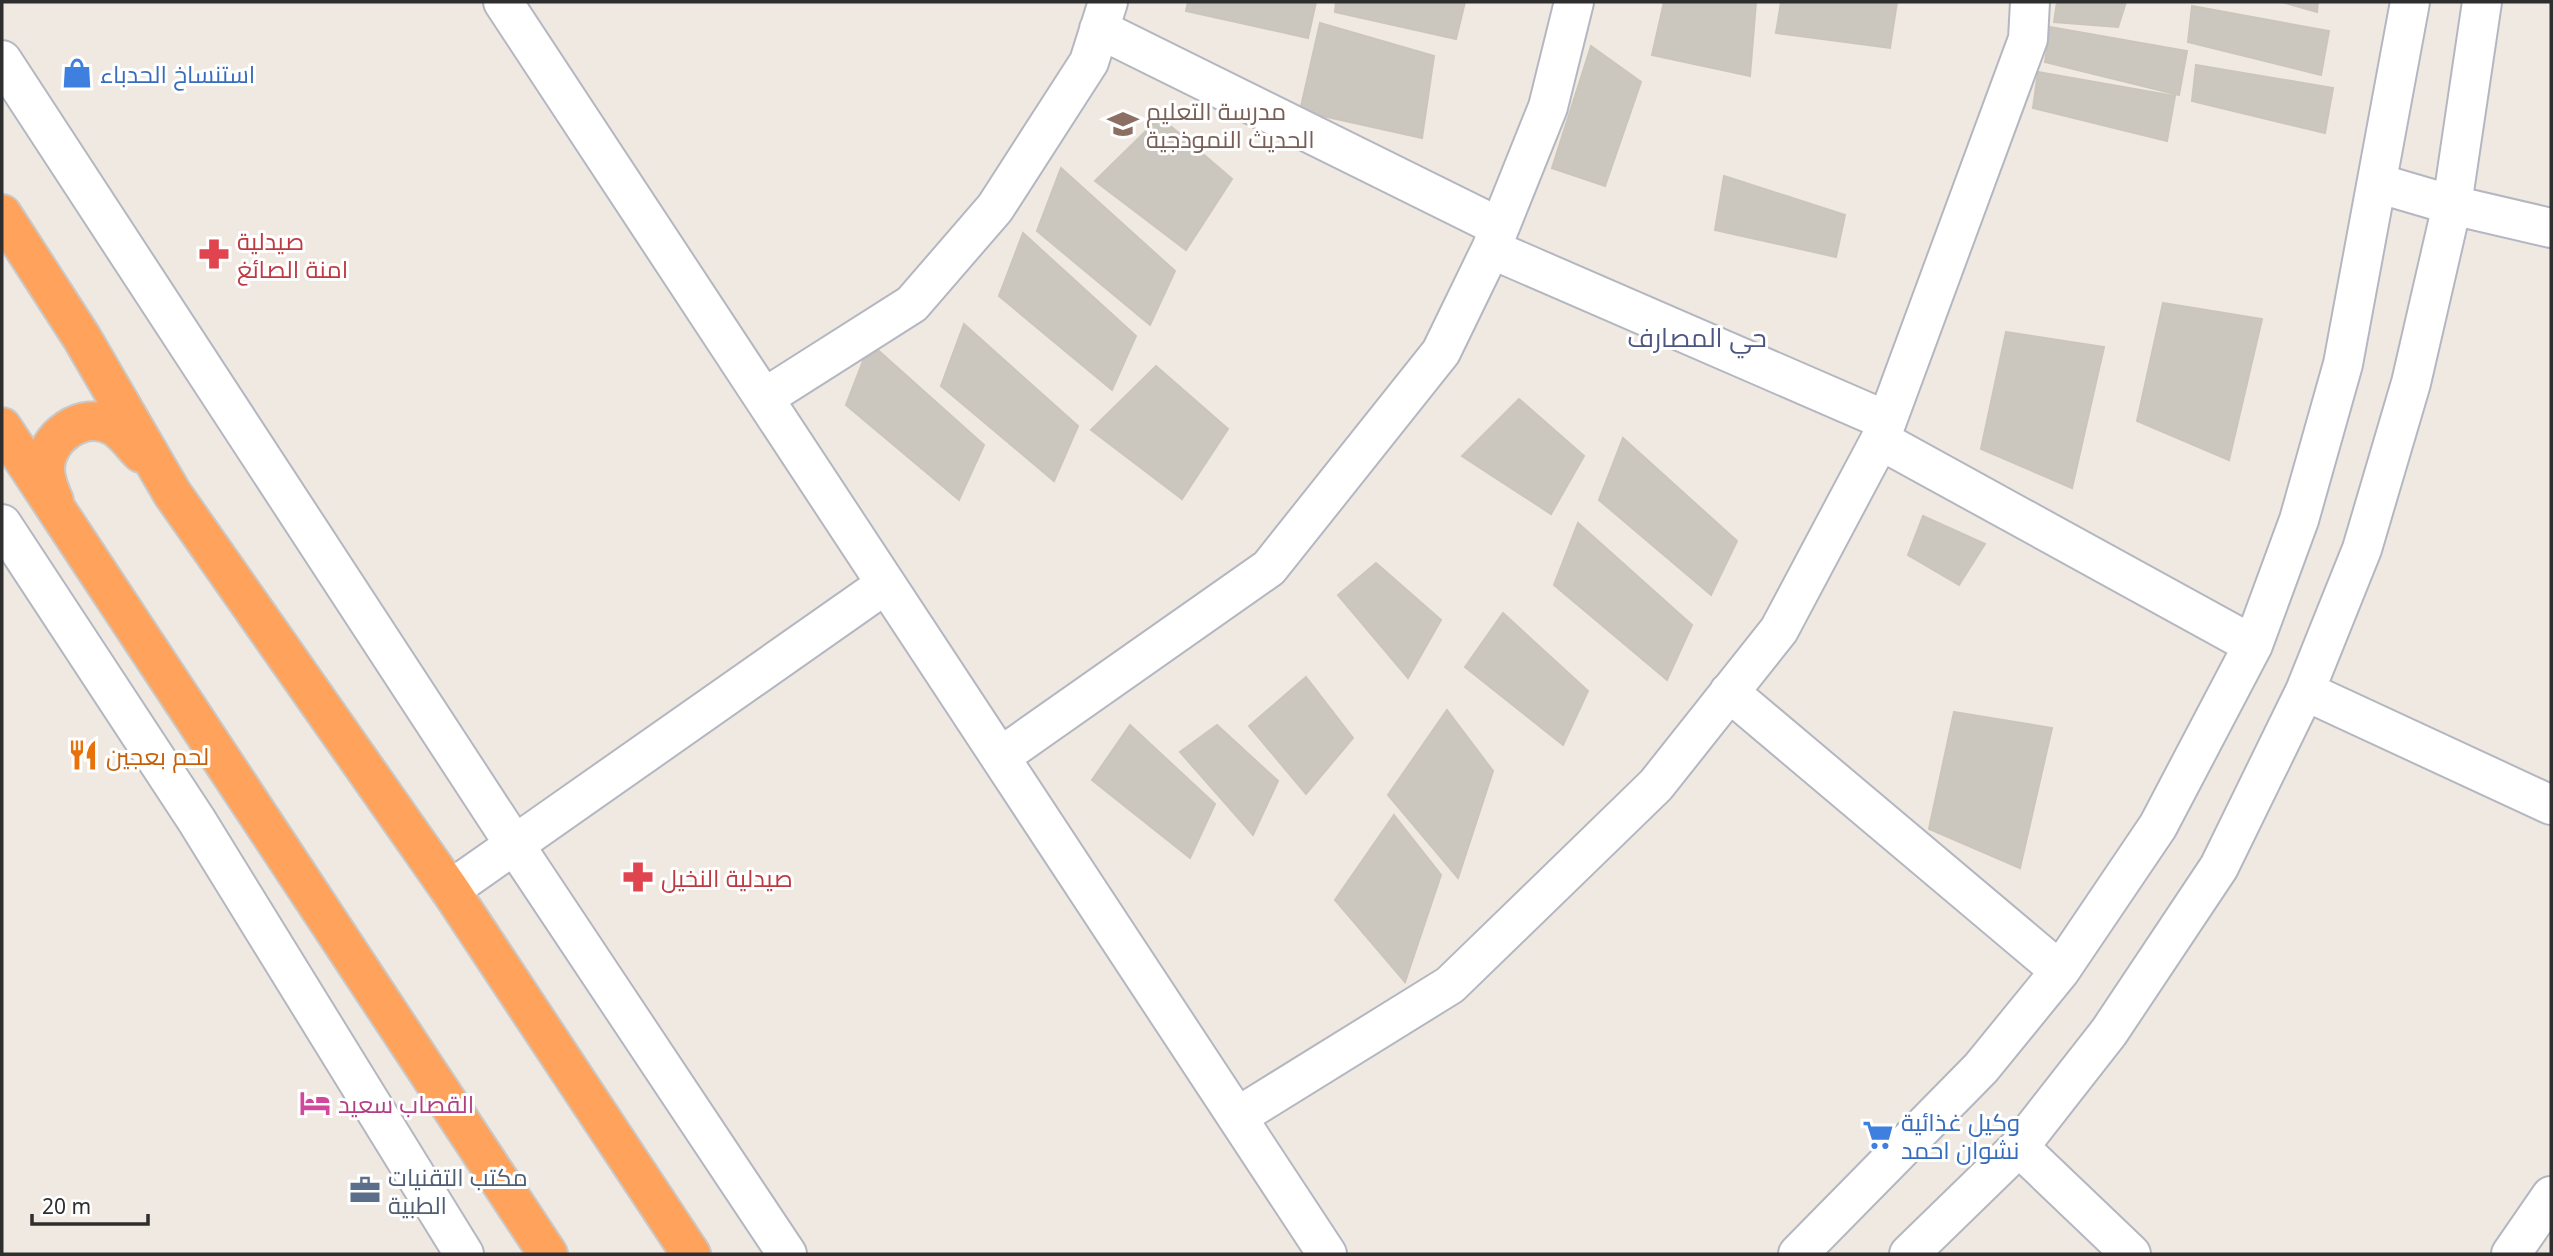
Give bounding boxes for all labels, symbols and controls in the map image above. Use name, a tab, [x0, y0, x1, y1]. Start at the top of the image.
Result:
shop icon: استنساخ الحدباء	[60, 56, 94, 90]
place label: استنساخ الحدباء	[100, 57, 255, 91]
place label: مدرسة التعليم الحديث النموذجية	[1146, 94, 1315, 155]
school or university icon: مدرسة التعليم الحديث النموذجية	[1106, 107, 1140, 141]
place label: صيدلية امنة الصائغ	[237, 224, 348, 286]
pharmacy icon: صيدلية امنة الصائغ	[197, 237, 231, 271]
district label: حي المصارف	[1627, 319, 1767, 359]
restaurant icon: لحم بعجين	[66, 738, 100, 772]
place label: لحم بعجين	[106, 739, 209, 773]
pharmacy icon: صيدلية النخيل	[621, 860, 655, 894]
place label: صيدلية النخيل	[661, 861, 793, 894]
hotel icon: القصاب سعيد	[298, 1086, 332, 1120]
place label: القصاب سعيد	[338, 1087, 474, 1120]
place label: وكيل غذائية نشوان احمد	[1901, 1105, 2020, 1166]
supermarket icon: وكيل غذائية نشوان احمد	[1861, 1118, 1895, 1152]
place label: مكتب التقنيات الطبية	[388, 1160, 528, 1221]
office icon: مكتب التقنيات الطبية	[348, 1173, 382, 1207]
scale bar	[32, 1182, 147, 1226]
text: 20 m	[42, 1192, 91, 1220]

